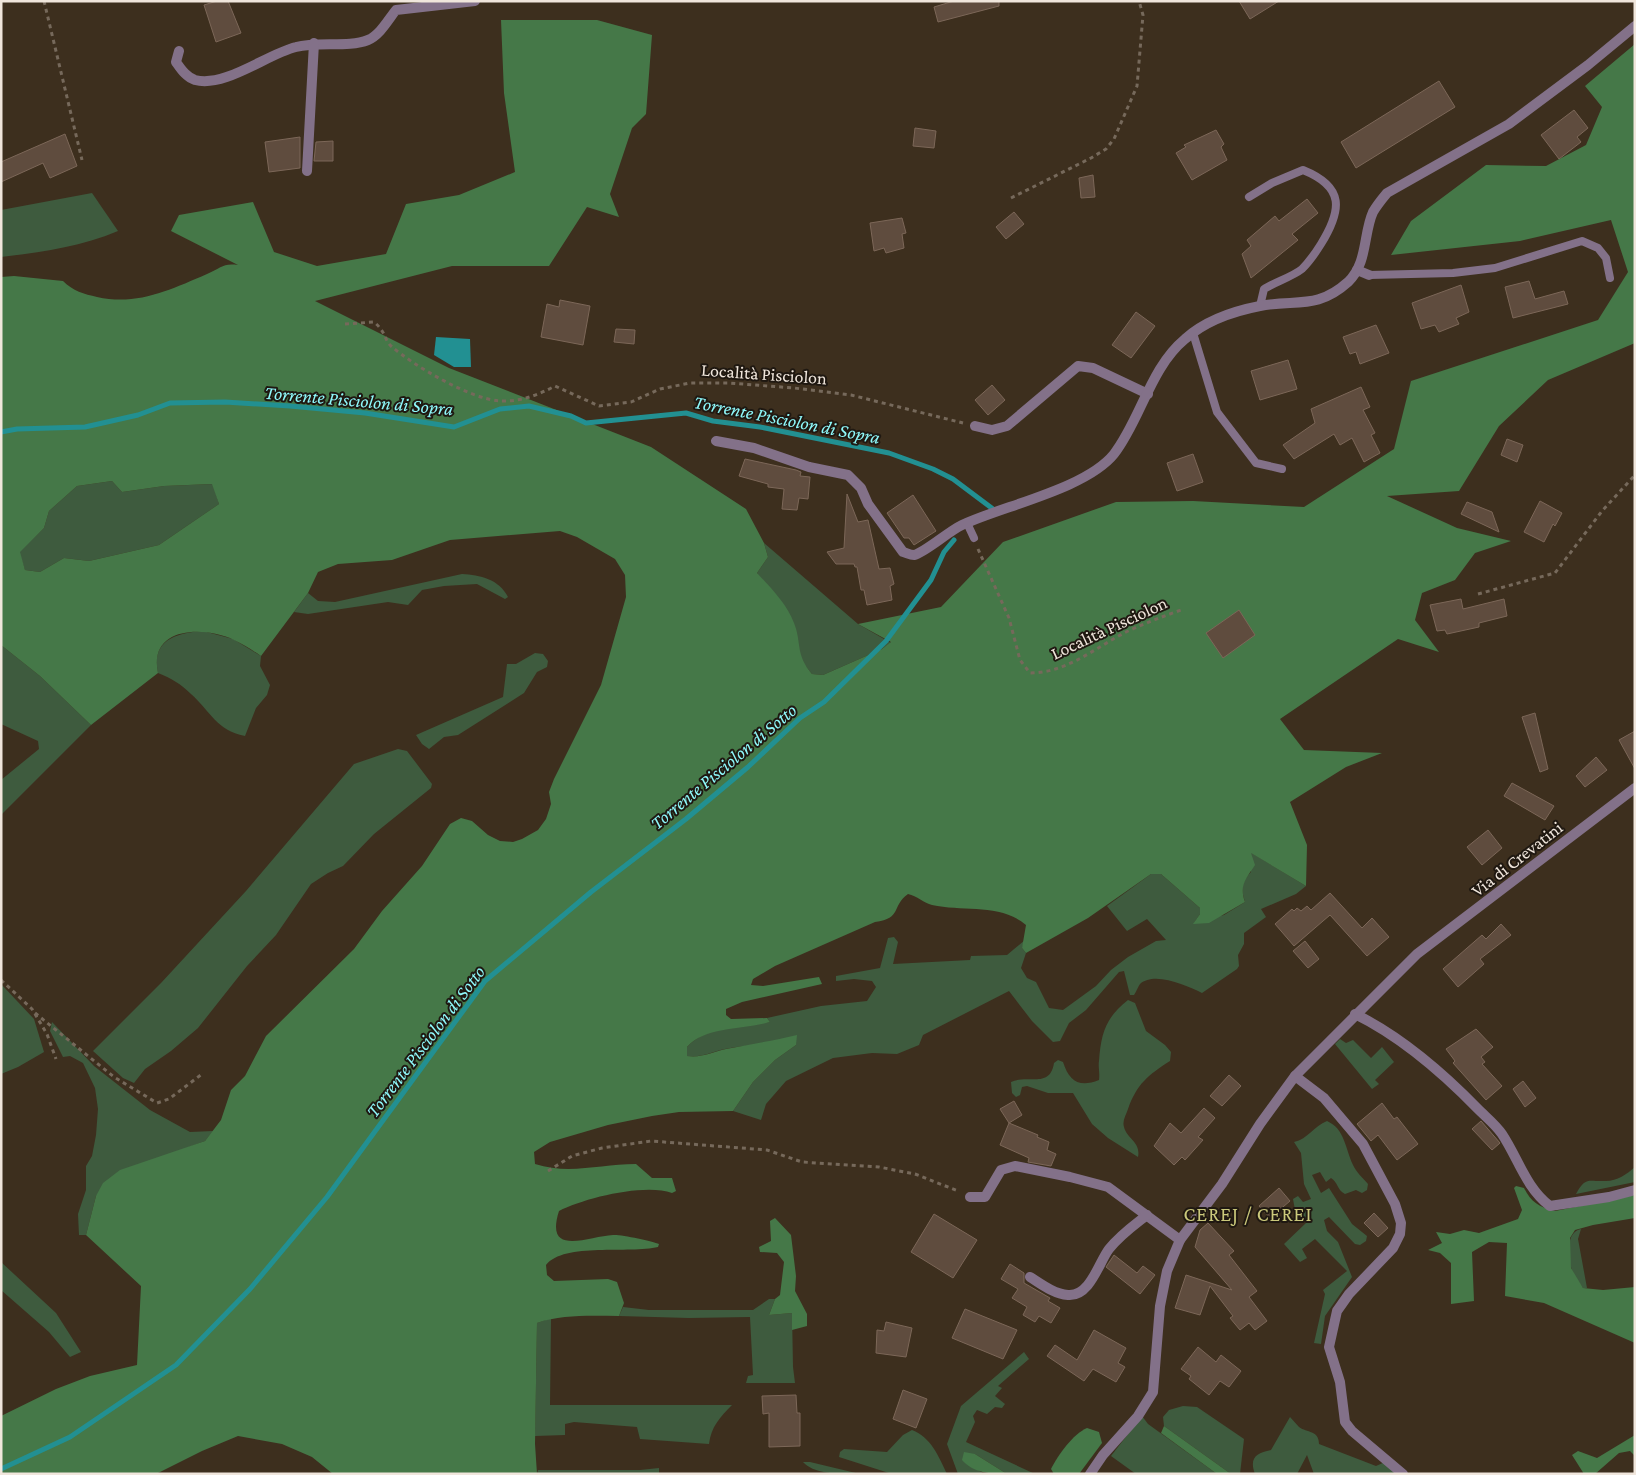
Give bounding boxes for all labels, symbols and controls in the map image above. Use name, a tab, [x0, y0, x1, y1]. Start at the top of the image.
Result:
street label: Località Pisciolon	[700, 360, 828, 388]
water label: Torrente Pisciolon di Sopra	[264, 382, 454, 419]
water label: Torrente Pisciolon di Sopra	[692, 391, 882, 448]
street label: Località Pisciolon	[1048, 592, 1171, 664]
water label: Torrente Pisciolon di Sotto	[646, 699, 801, 834]
street label: Via di Crevatini	[1467, 817, 1567, 901]
water label: Torrente Pisciolon di Sotto	[362, 961, 489, 1121]
district label: CEREJ / CEREI	[1184, 1203, 1312, 1226]

